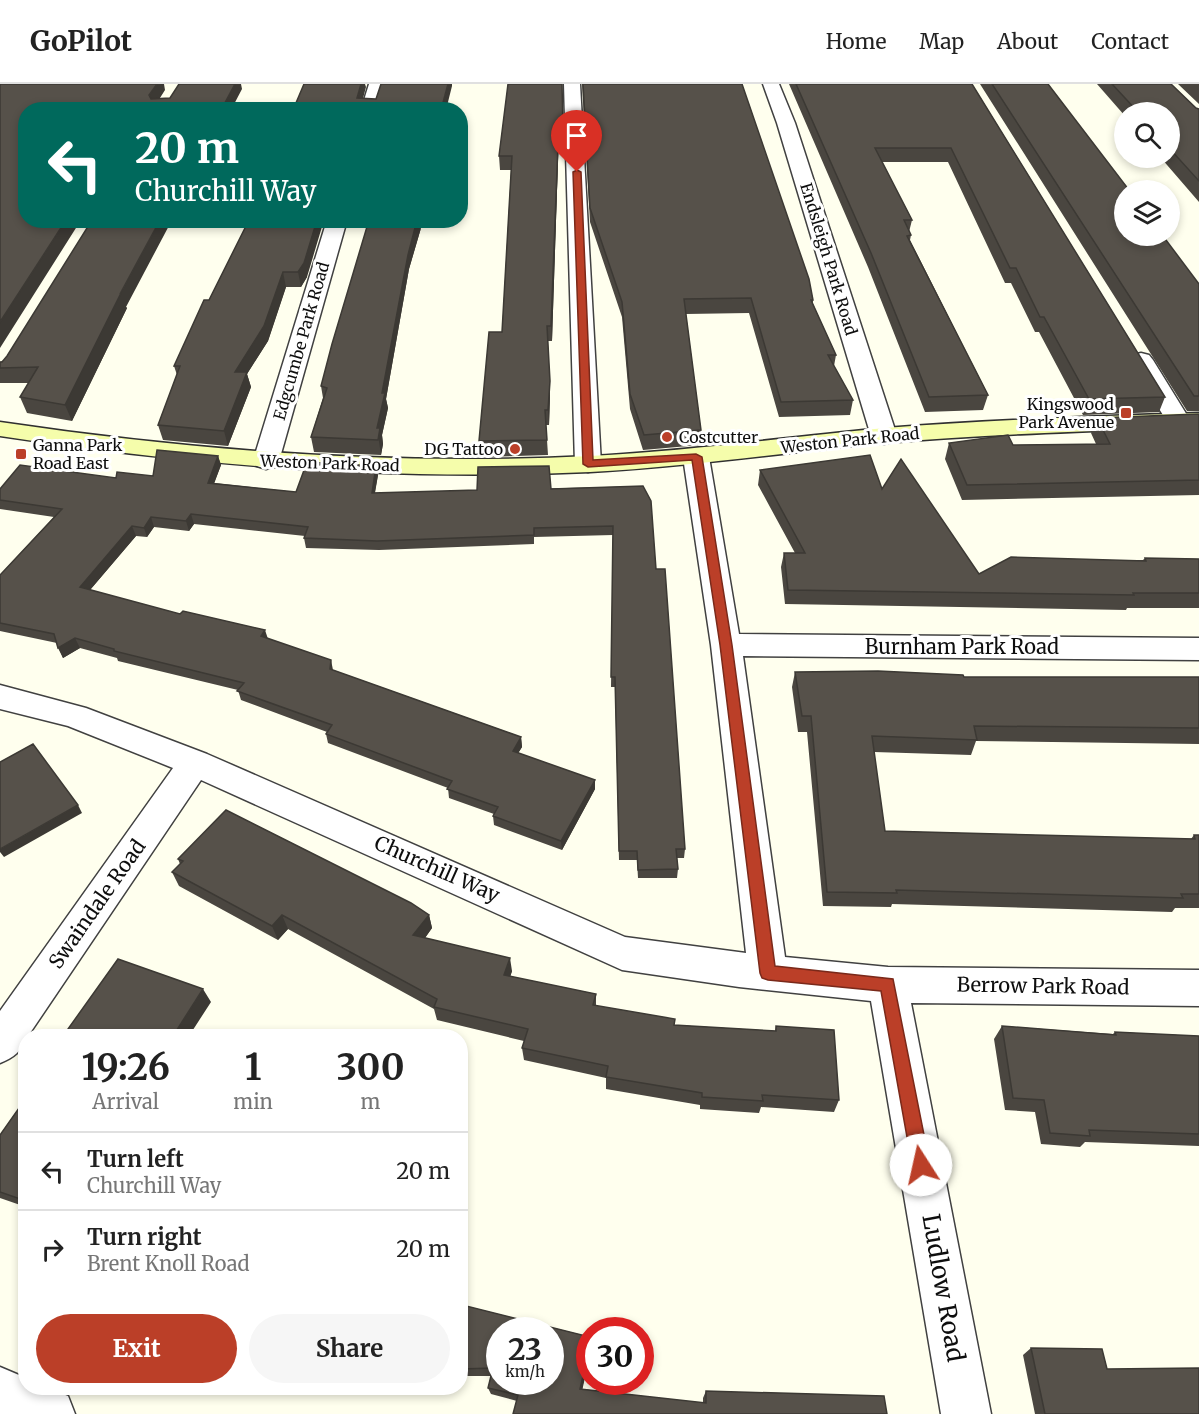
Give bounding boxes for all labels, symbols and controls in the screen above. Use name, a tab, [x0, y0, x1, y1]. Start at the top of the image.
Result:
text: GoPilot	[30, 23, 132, 59]
text: Home	[826, 28, 886, 55]
text: Map	[919, 28, 964, 55]
text: About	[997, 28, 1058, 55]
text: Contact	[1091, 28, 1169, 55]
map controls	[1114, 102, 1180, 246]
button: search	[1114, 102, 1180, 168]
pin	[551, 110, 602, 172]
icon: arrive	[560, 119, 593, 152]
text: 20 m	[135, 122, 239, 174]
icon: left	[36, 126, 114, 204]
text: Churchill Way	[135, 174, 316, 208]
street label: Endsleigh Park Road	[796, 180, 862, 338]
button: layers	[1114, 180, 1180, 246]
street label: Edgcumbe Park Road	[269, 259, 333, 422]
place label: Kingswood Park Avenue	[1019, 394, 1114, 432]
marker: Kingswood Park Avenue	[1119, 406, 1133, 420]
street label: Weston Park Road	[779, 423, 921, 457]
place label: Costcutter	[679, 427, 758, 447]
marker: Costcutter	[660, 430, 674, 444]
place label: Ganna Park Road East	[33, 435, 123, 473]
place label: DG Tattoo	[424, 439, 503, 459]
marker: DG Tattoo	[508, 442, 522, 456]
marker: Ganna Park Road East	[14, 447, 28, 461]
street label: Weston Park Road	[259, 451, 400, 475]
street label: Burnham Park Road	[865, 634, 1059, 659]
street label: Churchill Way	[371, 830, 504, 907]
street label: Swaindale Road	[43, 834, 150, 973]
street label: Berrow Park Road	[956, 971, 1130, 1000]
text: 19:26	[82, 1045, 170, 1090]
text: 1	[245, 1045, 261, 1090]
text: 300	[336, 1045, 404, 1090]
text: Arrival	[92, 1089, 159, 1114]
text: min	[233, 1089, 273, 1114]
text: m	[360, 1089, 380, 1114]
position arrow	[889, 1133, 953, 1197]
text: Turn left	[87, 1145, 184, 1173]
icon: left	[36, 1155, 69, 1188]
text: 20 m	[396, 1157, 450, 1185]
text: Churchill Way	[87, 1173, 221, 1198]
street label: Ludlow Road	[915, 1212, 972, 1364]
text: Turn right	[87, 1223, 201, 1251]
icon: right	[36, 1233, 69, 1266]
text: 20 m	[396, 1235, 450, 1263]
text: Brent Knoll Road	[87, 1251, 250, 1276]
button: Exit	[36, 1314, 237, 1383]
button: Share	[249, 1314, 450, 1383]
speed limit sign: 30	[576, 1317, 654, 1395]
text: 23	[508, 1330, 542, 1368]
text: km/h	[505, 1362, 545, 1381]

